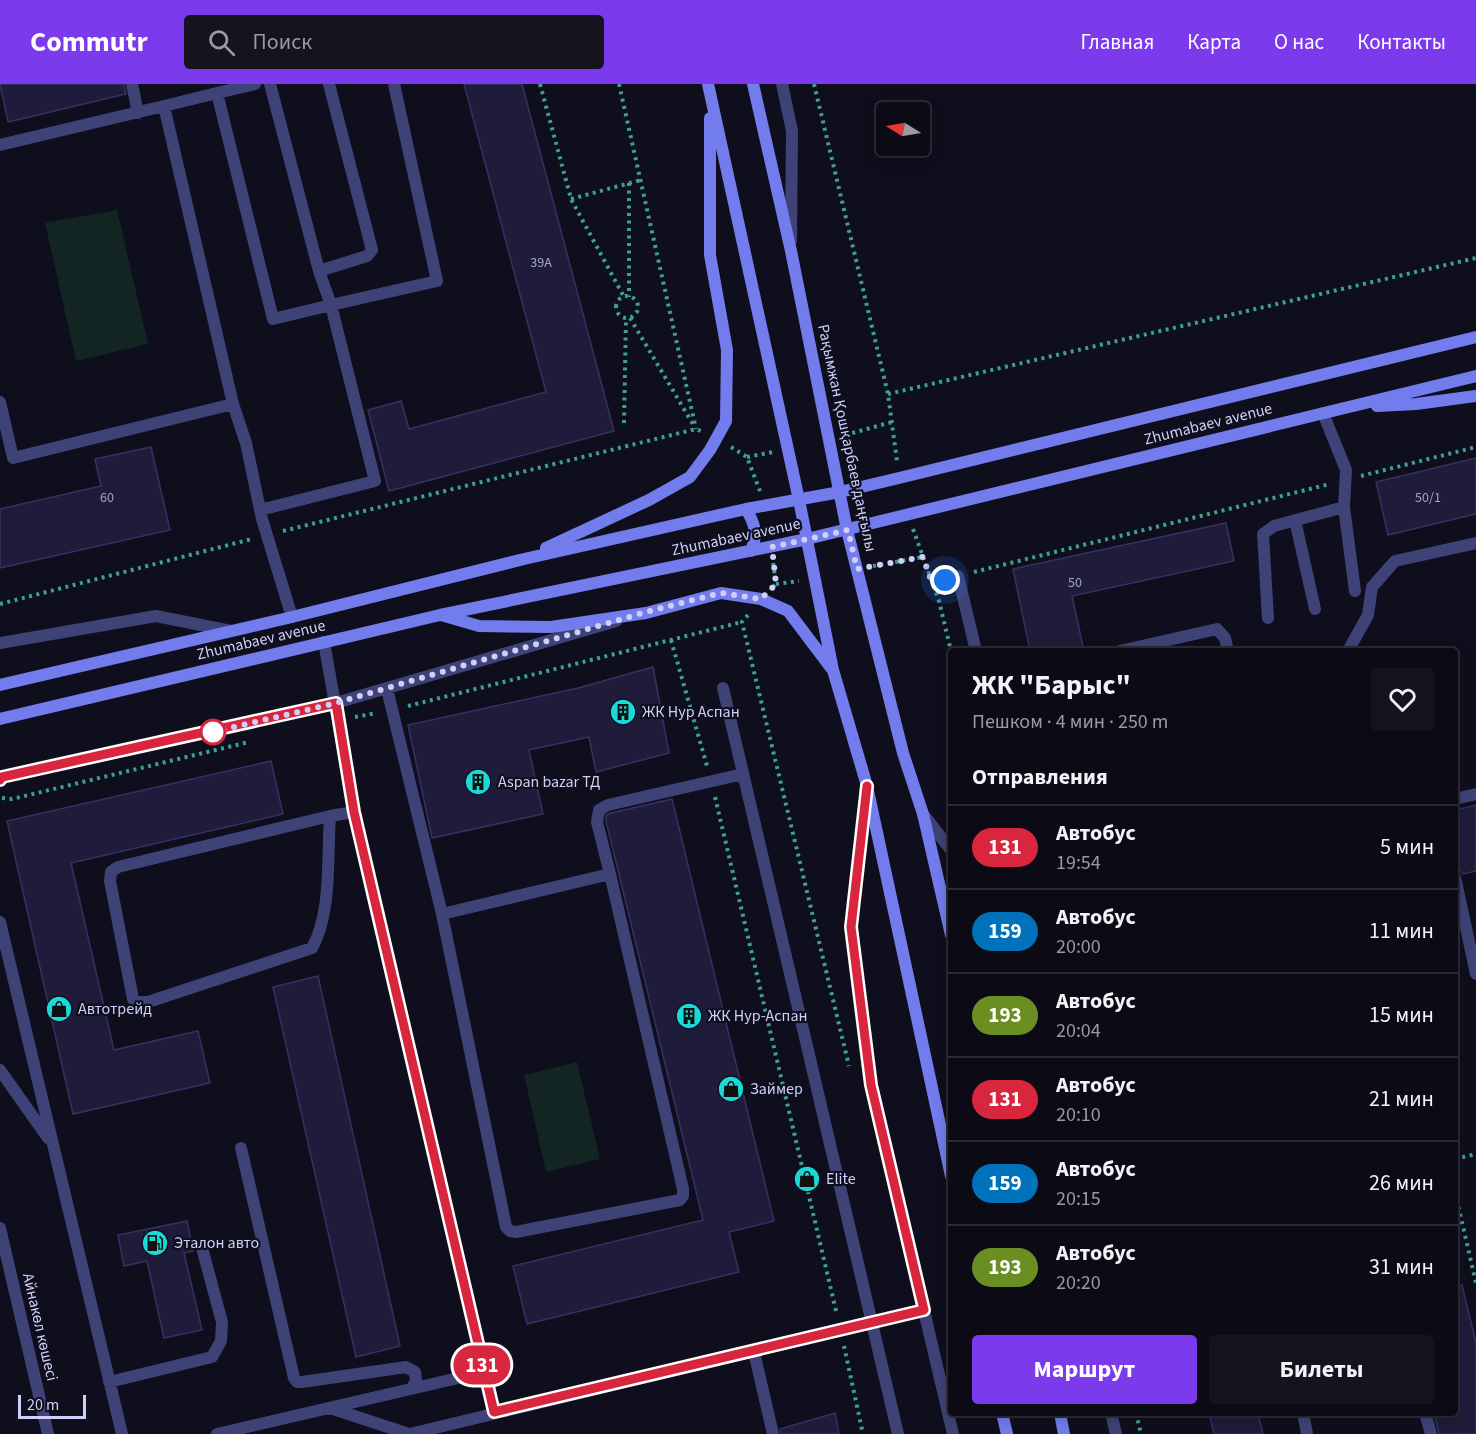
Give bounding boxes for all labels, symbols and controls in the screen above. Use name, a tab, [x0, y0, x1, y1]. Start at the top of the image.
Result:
search box	[184, 15, 604, 69]
text: Commutr	[30, 22, 148, 62]
icon: search	[205, 26, 238, 59]
text: Поиск	[253, 26, 312, 58]
text: Главная	[1081, 27, 1154, 57]
text: Карта	[1187, 27, 1241, 57]
text: О нас	[1274, 27, 1324, 57]
text: Контакты	[1357, 27, 1446, 57]
north arrow	[876, 102, 930, 156]
map controls	[876, 102, 930, 156]
house number: 39A	[530, 253, 552, 273]
street label: Рақымжан Қошқарбаев даңғылы	[812, 322, 882, 554]
street label: Zhumabaev avenue	[1142, 397, 1275, 451]
house number: 60	[100, 488, 114, 508]
house number: 50/1	[1415, 488, 1441, 508]
street label: Zhumabaev avenue	[669, 513, 803, 561]
your location	[930, 565, 960, 595]
house number: 50	[1068, 573, 1082, 593]
street label: Zhumabaev avenue	[194, 614, 328, 666]
text: ЖК "Барыс"	[972, 665, 1131, 705]
button: heart	[1371, 668, 1434, 731]
building icon: ЖК Нур Аспан	[608, 697, 638, 727]
place label: ЖК Нур Аспан	[642, 701, 740, 723]
text: Пешком · 4 мин · 250 m	[972, 708, 1168, 736]
unlabelled marker	[200, 719, 226, 745]
text: Отправления	[972, 761, 1108, 793]
building icon: Aspan bazar ТД	[463, 767, 493, 797]
place label: Aspan bazar ТД	[498, 771, 600, 793]
text: Автобус	[1056, 817, 1136, 849]
text: 5 мин	[1380, 831, 1434, 863]
text: 131	[988, 832, 1022, 862]
text: 19:54	[1056, 849, 1101, 877]
text: Автобус	[1056, 901, 1136, 933]
text: 11 мин	[1369, 915, 1434, 947]
text: 159	[988, 916, 1022, 946]
text: 20:00	[1056, 933, 1101, 961]
text: Автобус	[1056, 985, 1136, 1017]
shop icon: Автотрейд	[44, 994, 74, 1024]
place label: Автотрейд	[78, 998, 152, 1020]
text: 15 мин	[1369, 999, 1434, 1031]
text: 193	[988, 1000, 1022, 1030]
building icon: ЖК Нур-Аспан	[674, 1001, 704, 1031]
place label: ЖК Нур-Аспан	[708, 1005, 808, 1027]
text: 20:04	[1056, 1017, 1101, 1045]
text: Автобус	[1056, 1069, 1136, 1101]
shop icon: Займер	[716, 1074, 746, 1104]
place label: Займер	[750, 1078, 803, 1100]
text: 21 мин	[1369, 1083, 1434, 1115]
text: 131	[988, 1084, 1022, 1114]
text: 20:10	[1056, 1101, 1101, 1129]
text: Автобус	[1056, 1153, 1136, 1185]
shop icon: Elite	[792, 1164, 822, 1194]
text: 26 мин	[1369, 1167, 1434, 1199]
place label: Elite	[826, 1168, 856, 1190]
text: 159	[988, 1168, 1022, 1198]
text: 20:15	[1056, 1185, 1101, 1213]
fuel station icon: Эталон авто	[140, 1228, 170, 1258]
place label: Эталон авто	[174, 1232, 259, 1254]
text: Автобус	[1056, 1237, 1136, 1269]
text: 31 мин	[1369, 1251, 1434, 1283]
text: 193	[988, 1252, 1022, 1282]
text: 20:20	[1056, 1269, 1101, 1297]
street label: Айнакөл көшесі	[17, 1271, 63, 1383]
button: Маршрут	[972, 1335, 1197, 1404]
button: Билеты	[1209, 1335, 1434, 1404]
line badge: 131	[448, 1346, 516, 1384]
text: 131	[465, 1350, 499, 1380]
scale bar	[18, 1392, 86, 1420]
text: 20 m	[27, 1394, 59, 1416]

